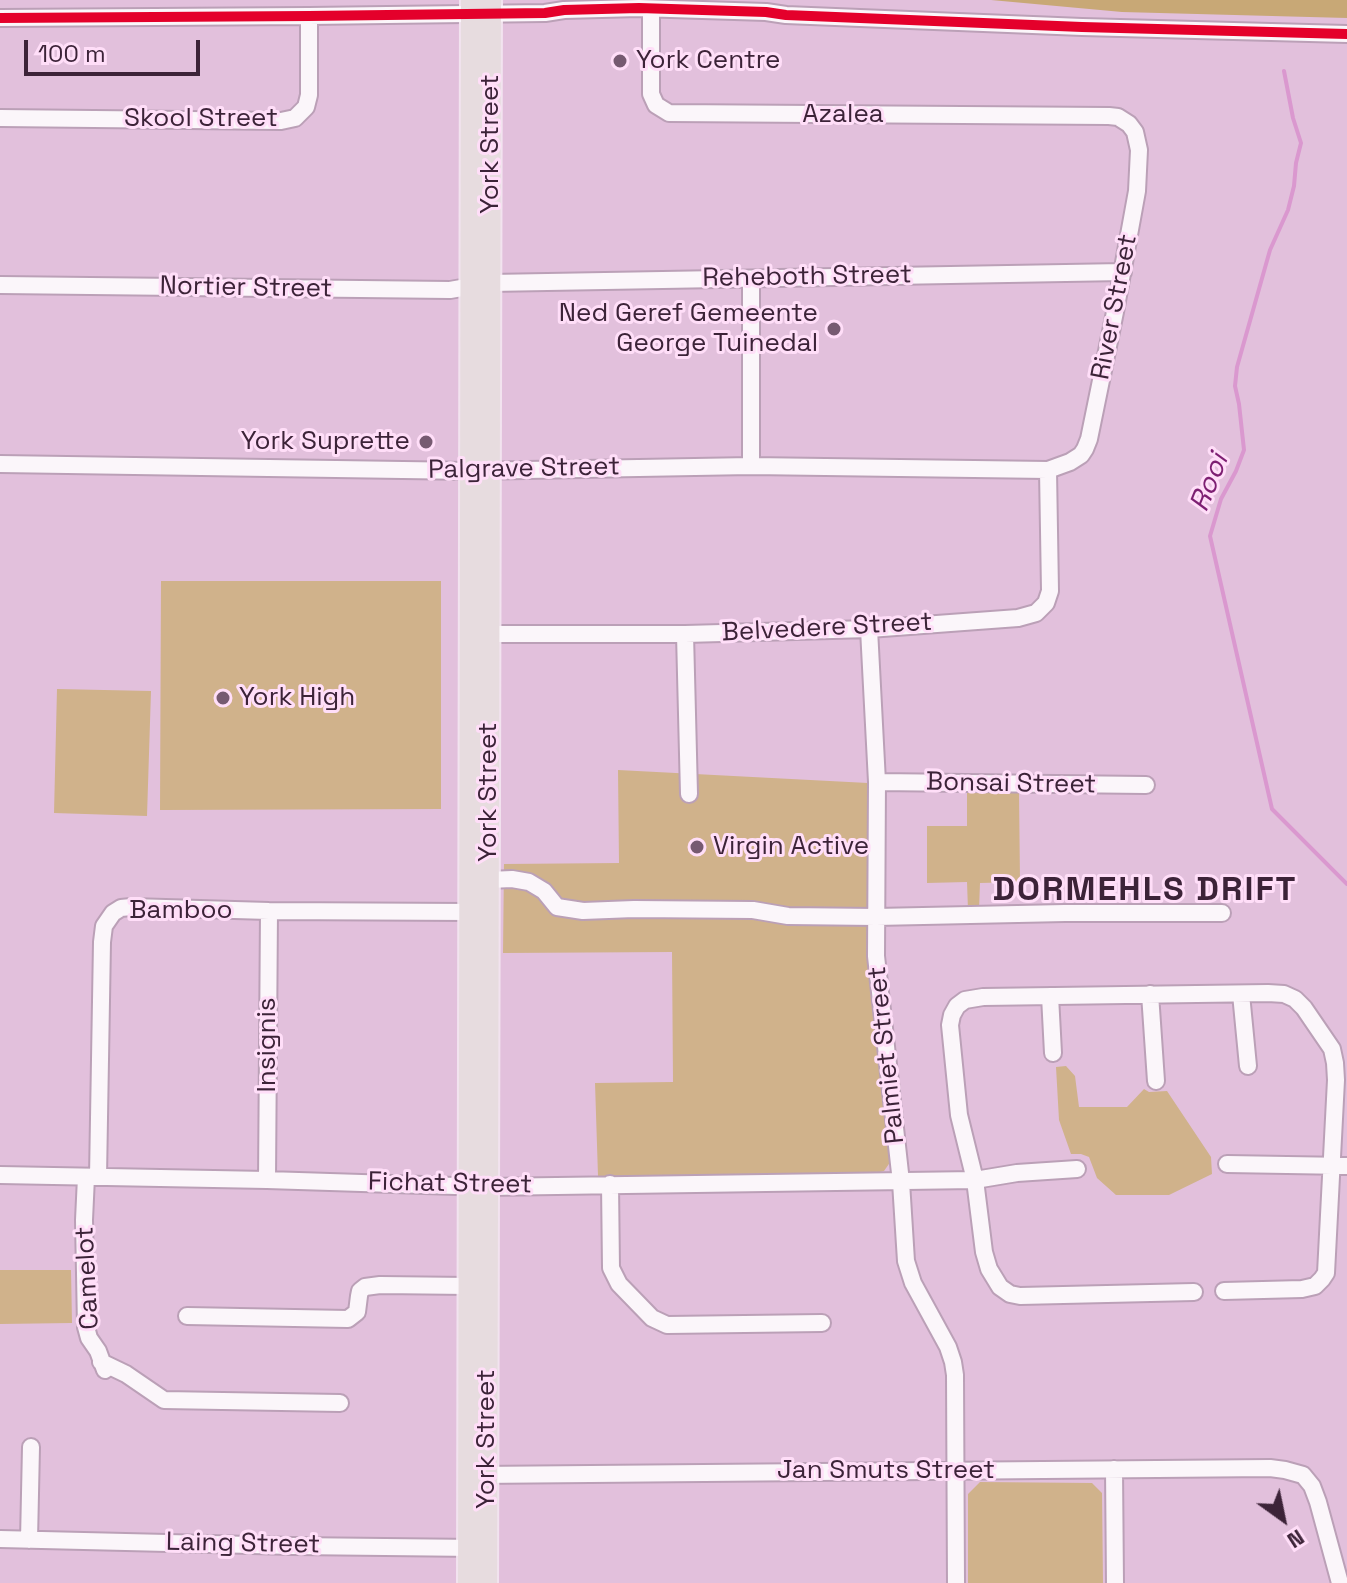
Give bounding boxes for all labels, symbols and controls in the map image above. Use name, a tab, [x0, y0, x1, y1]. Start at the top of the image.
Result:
scale bar	[28, 24, 204, 74]
text: 100 m	[38, 38, 106, 69]
place label: York Centre	[636, 45, 780, 77]
marker: York Centre	[611, 52, 629, 70]
street label: York Street	[475, 74, 507, 214]
street label: Azalea	[802, 99, 884, 131]
street label: Skool Street	[124, 103, 278, 135]
street label: River Street	[1086, 232, 1144, 382]
street label: Reheboth Street	[702, 260, 912, 294]
street label: Nortier Street	[159, 271, 333, 305]
place label: Ned Geref Gemeente George Tuinedal	[559, 298, 818, 360]
marker: Ned Geref Gemeente George Tuinedal	[825, 320, 843, 338]
place label: York Suprette	[241, 426, 410, 458]
marker: York Suprette	[417, 433, 435, 451]
water label: Rooi	[1183, 449, 1237, 517]
street label: Palgrave Street	[428, 452, 620, 486]
street label: Belvedere Street	[721, 607, 933, 649]
place label: York High	[239, 682, 355, 714]
marker: York High	[214, 689, 232, 707]
street label: York Street	[473, 722, 505, 862]
street label: Bonsai Street	[926, 767, 1096, 801]
place label: Virgin Active	[713, 831, 869, 863]
marker: Virgin Active	[688, 838, 706, 856]
district label: DORMEHLS DRIFT	[992, 871, 1298, 911]
street label: Bamboo	[129, 895, 233, 927]
street label: Palmiet Street	[862, 965, 912, 1145]
street label: Insignis	[252, 997, 284, 1093]
street label: Fichat Street	[368, 1167, 532, 1201]
street label: Camelot	[70, 1226, 106, 1330]
street label: York Street	[471, 1369, 503, 1509]
street label: Jan Smuts Street	[777, 1455, 995, 1487]
north arrow	[1243, 1479, 1323, 1559]
text: N	[1282, 1523, 1310, 1555]
street label: Laing Street	[166, 1527, 320, 1561]

